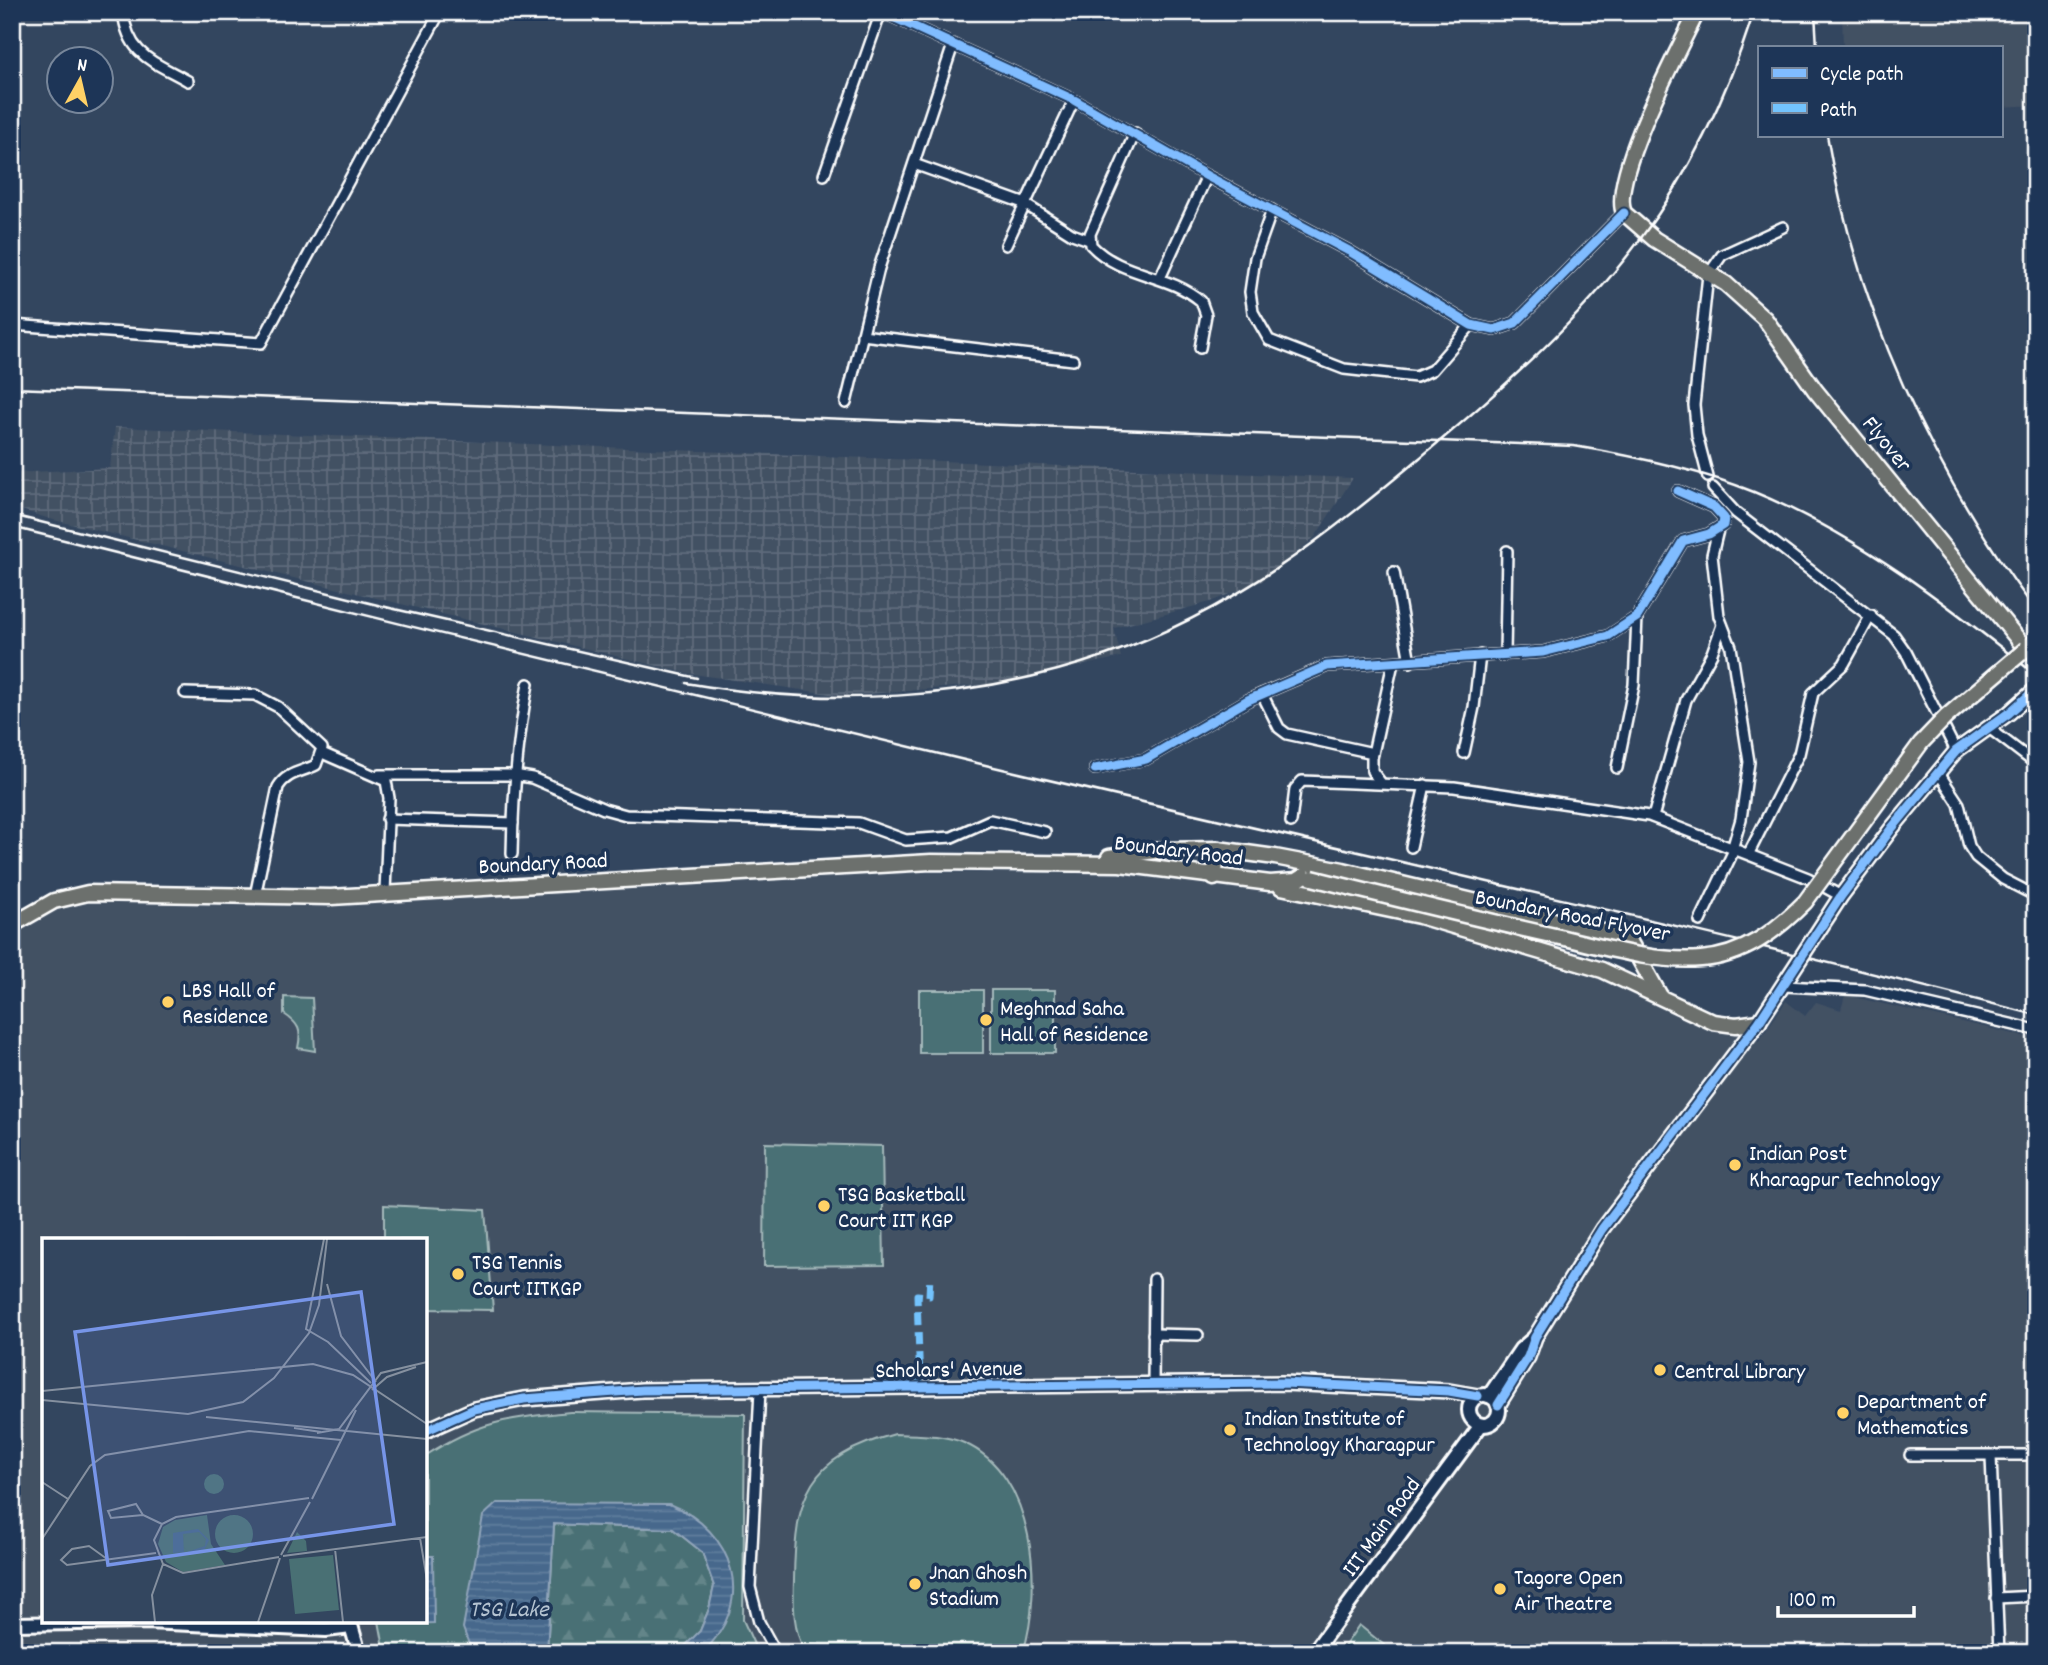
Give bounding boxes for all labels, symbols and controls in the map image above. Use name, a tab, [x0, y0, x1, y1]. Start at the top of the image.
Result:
north arrow	[46, 46, 116, 116]
legend	[1758, 46, 2002, 136]
text: N	[75, 53, 88, 81]
text: Cycle path	[1820, 61, 1903, 91]
text: Path	[1820, 97, 1857, 127]
street label: Flyover	[1852, 410, 1918, 481]
street label: Boundary Road	[1112, 828, 1245, 877]
street label: Boundary Road	[478, 846, 609, 885]
street label: Boundary Road Flyover	[1472, 882, 1673, 953]
place label: LBS Hall of Residence	[182, 976, 276, 1035]
marker: LBS Hall of Residence	[160, 994, 176, 1010]
place label: Meghnad Saha Hall of Residence	[1000, 994, 1149, 1053]
marker: Meghnad Saha Hall of Residence	[978, 1012, 994, 1028]
place label: Indian Post Kharagpur Technology	[1749, 1139, 1940, 1198]
marker: Indian Post Kharagpur Technology	[1727, 1157, 1743, 1173]
place label: TSG Basketball Court IIT KGP	[838, 1180, 966, 1239]
marker: TSG Basketball Court IIT KGP	[816, 1198, 832, 1214]
inset map	[42, 1238, 427, 1623]
place label: TSG Tennis Court IITKGP	[472, 1248, 582, 1307]
marker: TSG Tennis Court IITKGP	[450, 1266, 466, 1282]
street label: Scholars' Avenue	[875, 1354, 1023, 1389]
place label: Central Library	[1674, 1357, 1806, 1390]
marker: Central Library	[1652, 1362, 1668, 1378]
place label: Department of Mathematics	[1857, 1387, 1987, 1446]
place label: Indian Institute of Technology Kharagpur	[1244, 1404, 1435, 1463]
marker: Department of Mathematics	[1835, 1405, 1851, 1421]
marker: Indian Institute of Technology Kharagpur	[1222, 1422, 1238, 1438]
street label: IIT Main Road	[1335, 1471, 1430, 1585]
place label: Jnan Ghosh Stadium	[929, 1558, 1027, 1617]
place label: Tagore Open Air Theatre	[1514, 1563, 1623, 1622]
scale bar	[1778, 1574, 1915, 1618]
marker: Jnan Ghosh Stadium	[907, 1576, 923, 1592]
marker: Tagore Open Air Theatre	[1492, 1581, 1508, 1597]
text: 100 m	[1789, 1587, 1836, 1617]
water label: TSG Lake	[469, 1594, 550, 1628]

